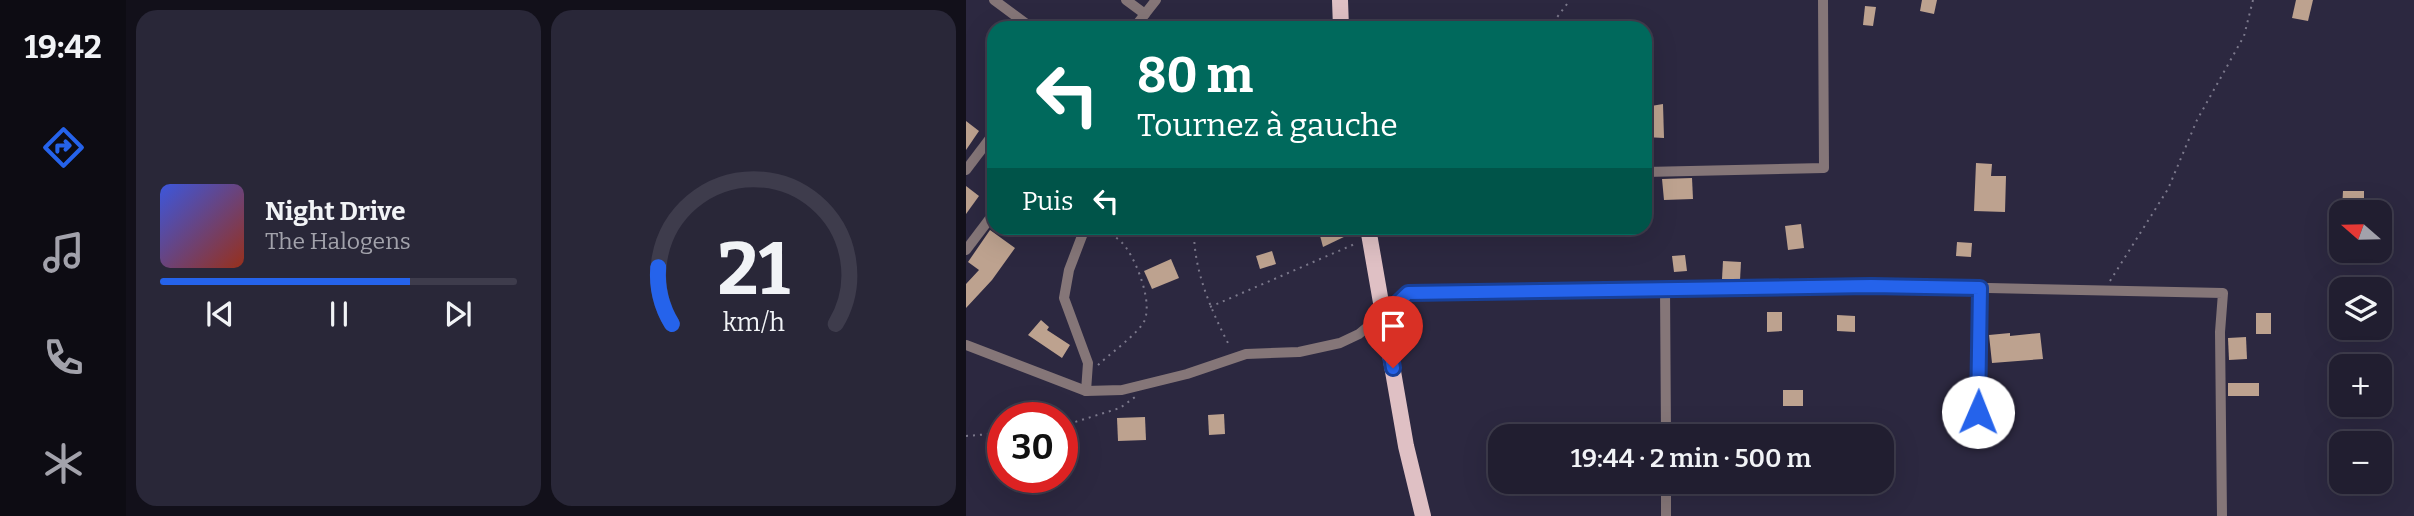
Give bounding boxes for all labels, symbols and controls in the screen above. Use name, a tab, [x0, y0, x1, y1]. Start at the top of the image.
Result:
text: 19:42	[24, 28, 102, 66]
text: 80 m	[1137, 46, 1253, 105]
icon: left	[1022, 49, 1113, 140]
text: Tournez à gauche	[1137, 106, 1398, 144]
icon: directions	[39, 123, 88, 172]
icon: left	[1087, 182, 1125, 220]
text: Puis	[1022, 186, 1073, 217]
text: Night Drive	[265, 196, 406, 227]
north arrow	[2329, 200, 2392, 262]
map controls	[2329, 200, 2392, 494]
text: 21	[717, 226, 790, 313]
text: The Halogens	[265, 227, 411, 255]
icon: music	[39, 228, 88, 277]
button: layers	[2329, 277, 2392, 340]
icon: previous	[201, 295, 239, 333]
icon: pause	[320, 295, 358, 333]
icon: next	[439, 295, 477, 333]
pin	[1363, 296, 1423, 368]
icon: arrive	[1374, 307, 1412, 345]
text: km/h	[723, 308, 785, 338]
icon: phone	[39, 333, 88, 382]
button: +	[2329, 354, 2392, 417]
position arrow	[1941, 375, 2015, 449]
speed limit sign: 30	[987, 402, 1078, 493]
button: −	[2329, 431, 2392, 494]
icon: climate	[39, 439, 88, 488]
text: 19:44 · 2 min · 500 m	[1571, 443, 1811, 474]

